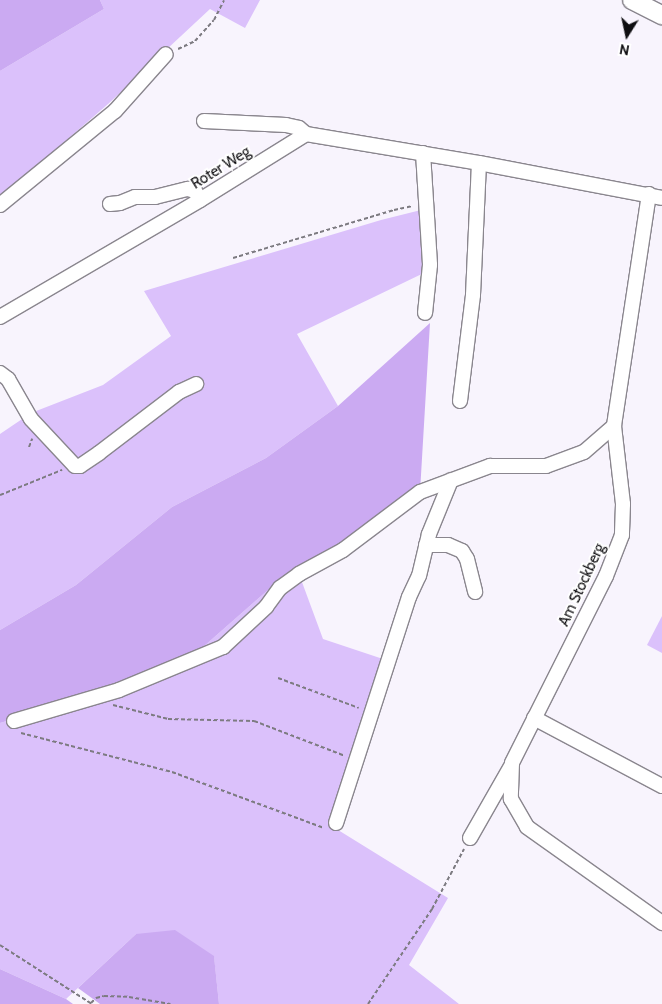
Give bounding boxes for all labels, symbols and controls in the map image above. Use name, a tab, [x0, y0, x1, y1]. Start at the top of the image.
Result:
north arrow	[602, 10, 652, 60]
text: N	[618, 40, 631, 59]
street label: Roter Weg	[188, 143, 254, 193]
street label: Am Stockberg	[555, 541, 609, 629]

